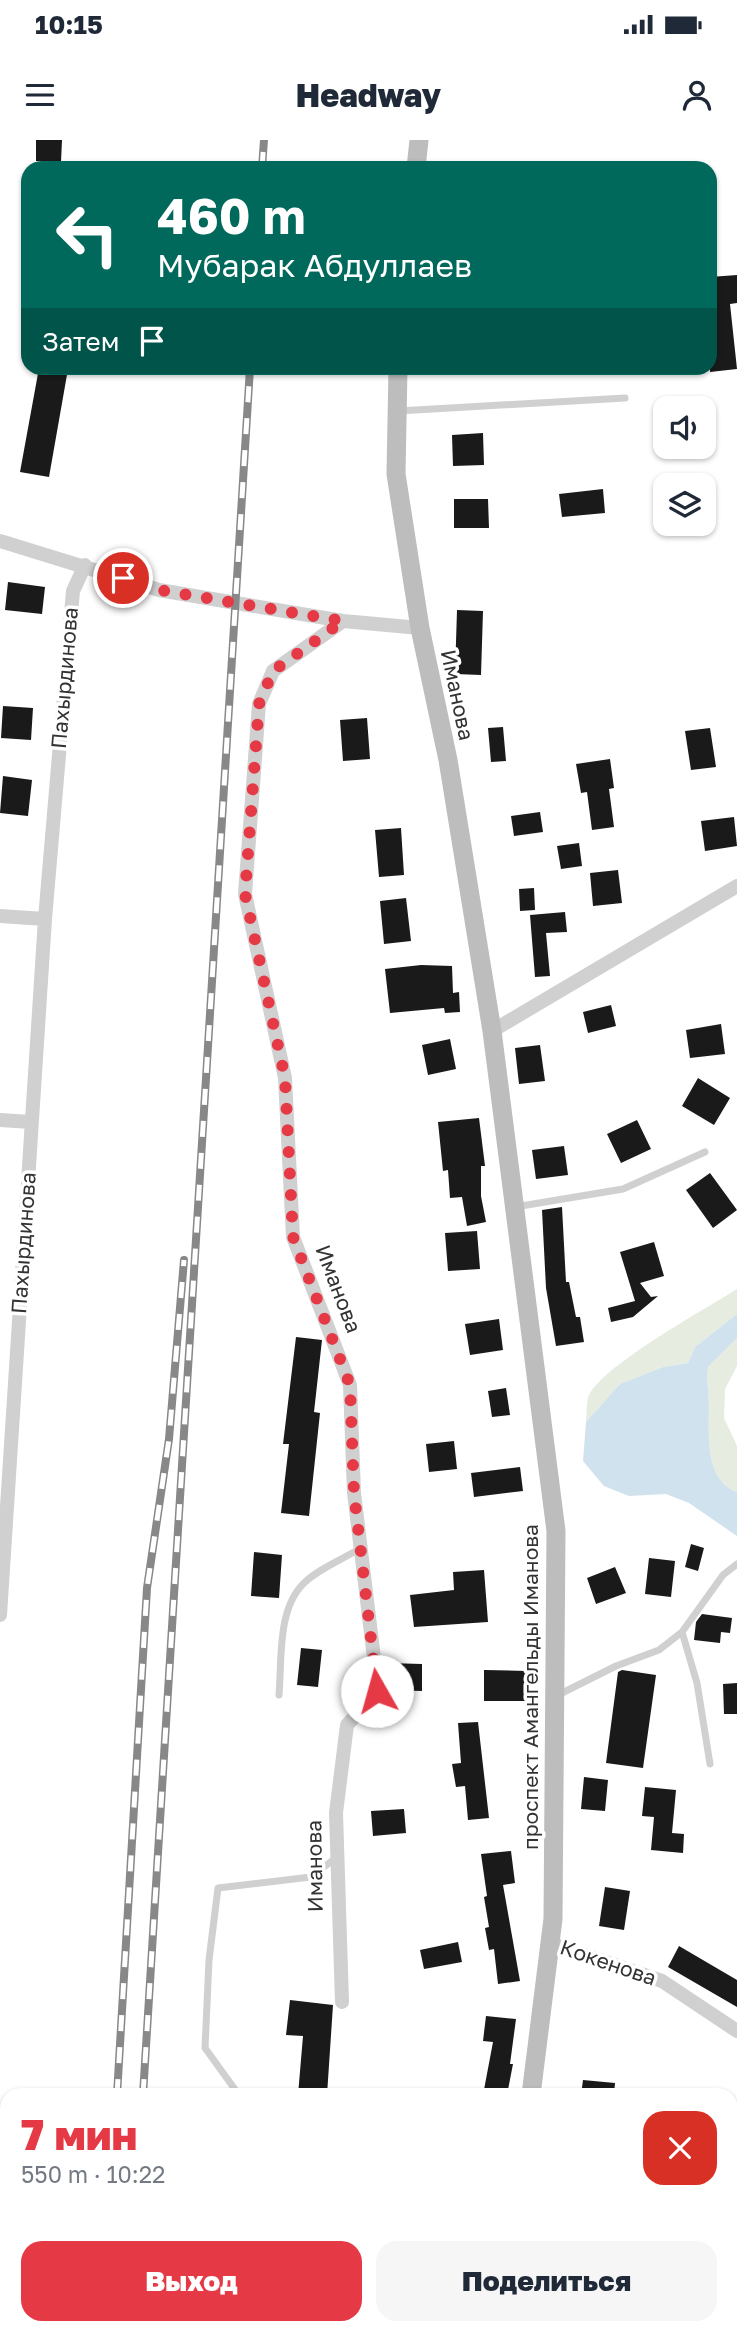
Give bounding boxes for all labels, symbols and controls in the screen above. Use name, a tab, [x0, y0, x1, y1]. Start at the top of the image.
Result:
text: 10:15	[35, 9, 103, 40]
icon: menu	[21, 76, 59, 114]
text: Headway	[296, 76, 441, 114]
icon: person	[678, 76, 716, 114]
text: 460 m	[157, 186, 306, 245]
icon: left	[42, 189, 133, 280]
text: Мубарак Абдуллаев	[157, 246, 472, 284]
icon: arrive	[133, 322, 171, 360]
text: Затем	[42, 326, 119, 357]
map controls	[653, 396, 716, 536]
button: sound	[653, 396, 716, 459]
button: layers	[653, 473, 716, 536]
pin	[93, 548, 153, 608]
icon: arrive	[104, 559, 142, 597]
street label: Пахырдинова	[45, 606, 83, 750]
street label: Иманова	[436, 647, 480, 743]
street label: Пахырдинова	[5, 1171, 41, 1315]
street label: Иманова	[310, 1241, 368, 1336]
street label: проспект Амангельды Иманова	[517, 1524, 543, 1850]
position arrow	[340, 1654, 414, 1728]
street label: Иманова	[300, 1820, 328, 1912]
street label: Кокенова	[557, 1934, 660, 1991]
text: 7 мин	[21, 2109, 137, 2159]
button: close	[643, 2111, 717, 2185]
text: 550 m · 10:22	[21, 2160, 165, 2188]
button: Выход	[21, 2241, 362, 2321]
button: Поделиться	[376, 2241, 717, 2321]

